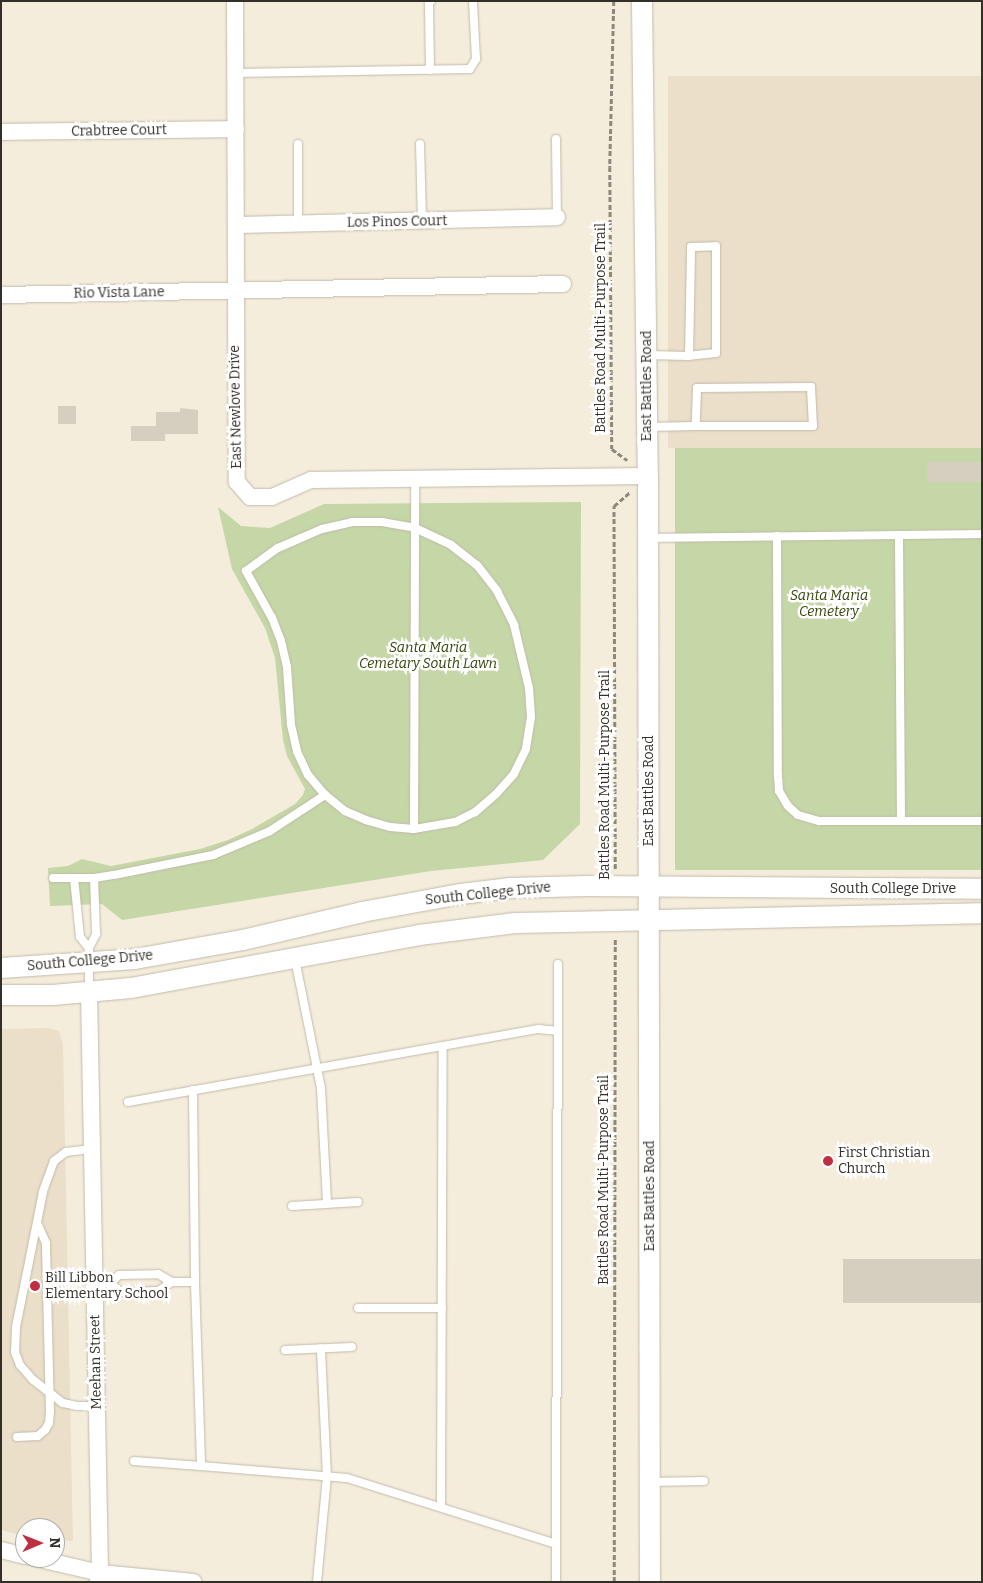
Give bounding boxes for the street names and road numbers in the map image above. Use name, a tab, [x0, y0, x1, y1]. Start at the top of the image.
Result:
street label: Crabtree Court	[71, 122, 167, 140]
street label: Los Pinos Court	[347, 213, 447, 231]
street label: Battles Road Multi-Purpose Trail	[593, 223, 609, 433]
street label: Rio Vista Lane	[73, 284, 165, 302]
street label: East Battles Road	[639, 330, 655, 442]
street label: East Newlove Drive	[227, 345, 245, 469]
street label: Battles Road Multi-Purpose Trail	[597, 670, 613, 880]
street label: East Battles Road	[641, 735, 657, 847]
street label: South College Drive	[424, 879, 552, 909]
street label: South College Drive	[830, 881, 956, 897]
street label: South College Drive	[26, 947, 154, 975]
street label: Battles Road Multi-Purpose Trail	[596, 1075, 612, 1285]
street label: East Battles Road	[642, 1140, 658, 1252]
street label: Meehan Street	[87, 1314, 105, 1410]

